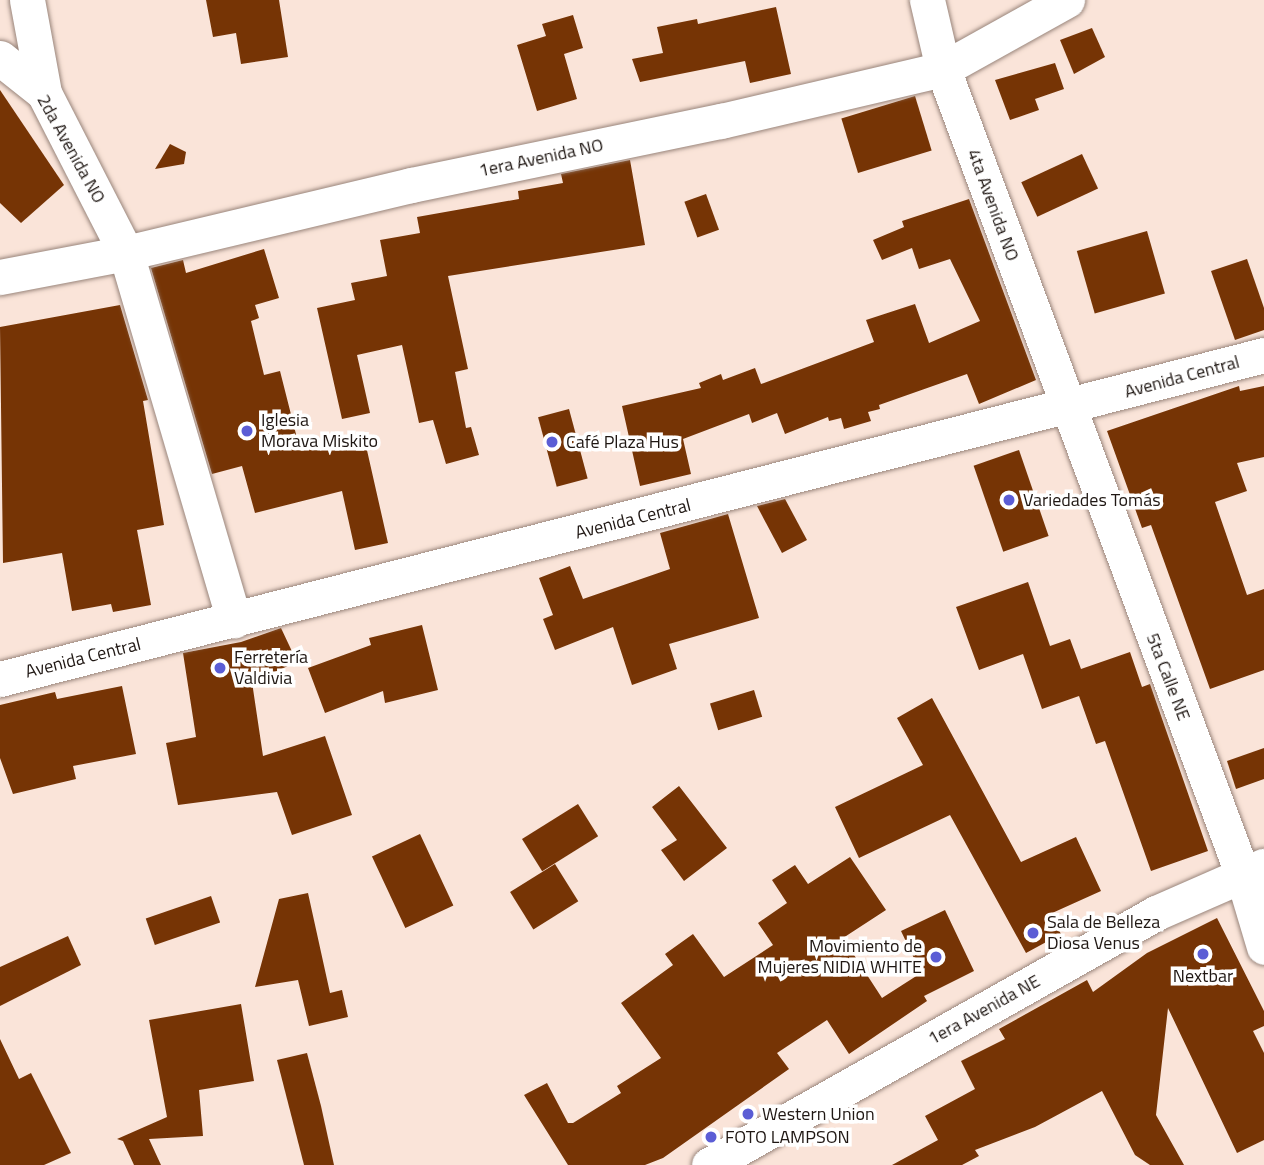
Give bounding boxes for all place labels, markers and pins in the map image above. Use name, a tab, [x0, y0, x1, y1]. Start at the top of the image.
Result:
place label: Iglesia Morava Miskito	[261, 410, 378, 452]
marker: Iglesia Morava Miskito	[239, 423, 255, 439]
place label: Café Plaza Hus	[566, 431, 679, 453]
marker: Café Plaza Hus	[544, 434, 560, 450]
place label: Variedades Tomás	[1023, 489, 1161, 511]
marker: Variedades Tomás	[1001, 492, 1017, 508]
place label: Ferretería Valdivia	[234, 647, 308, 690]
marker: Ferretería Valdivia	[212, 660, 228, 676]
place label: Sala de Belleza Diosa Venus	[1047, 912, 1160, 954]
marker: Sala de Belleza Diosa Venus	[1025, 925, 1041, 941]
place label: Movimiento de Mujeres NIDIA WHITE	[758, 936, 922, 978]
marker: Nextbar	[1195, 946, 1211, 962]
marker: Movimiento de Mujeres NIDIA WHITE	[928, 949, 944, 965]
place label: Nextbar	[1173, 965, 1233, 987]
place label: Western Union	[762, 1103, 875, 1125]
marker: Western Union	[740, 1106, 756, 1122]
place label: FOTO LAMPSON	[725, 1126, 850, 1148]
marker: FOTO LAMPSON	[703, 1129, 719, 1145]

